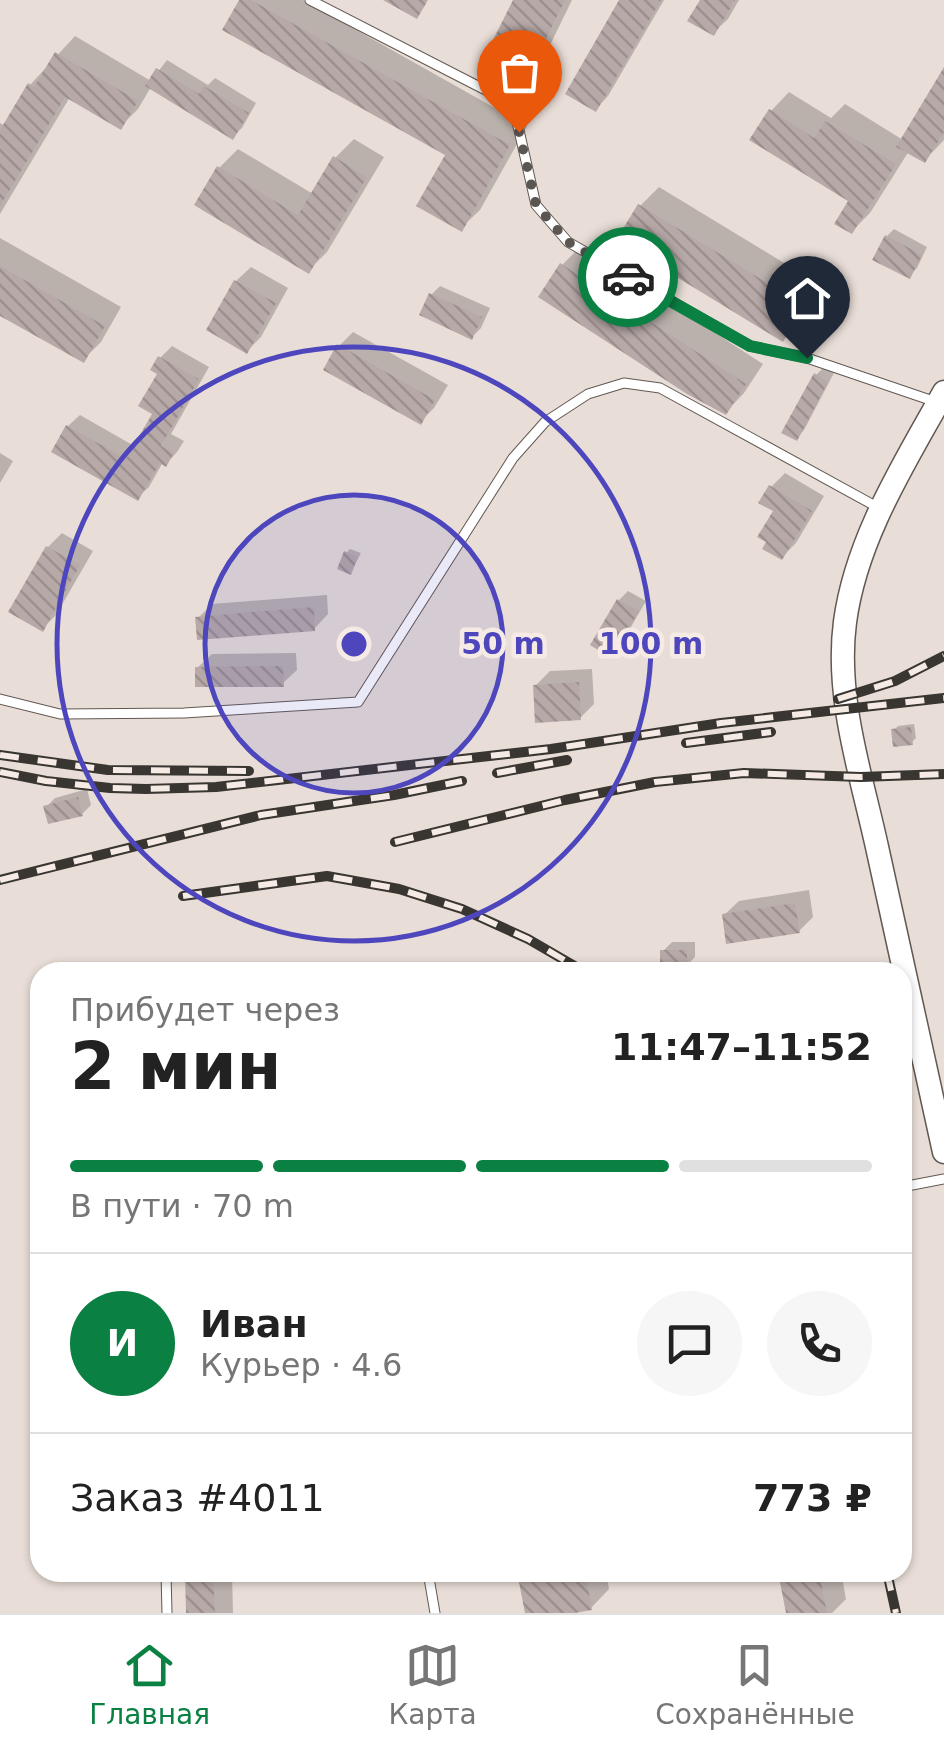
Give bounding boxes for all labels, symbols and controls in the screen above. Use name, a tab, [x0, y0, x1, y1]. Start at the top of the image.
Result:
pin	[477, 30, 562, 133]
icon: bag	[492, 45, 547, 100]
courier	[578, 227, 678, 327]
icon: car	[601, 250, 656, 305]
pin	[765, 256, 850, 359]
icon: home	[780, 271, 835, 326]
centre of rings	[336, 626, 372, 662]
text: 50 m	[461, 626, 545, 661]
text: 100 m	[599, 626, 703, 661]
text: Прибудет через	[70, 991, 340, 1029]
text: 11:47–11:52	[611, 1025, 872, 1069]
text: 2 мин	[70, 1029, 281, 1104]
text: В пути · 70 m	[70, 1187, 294, 1225]
button: chat	[637, 1291, 742, 1396]
button: phone	[767, 1291, 872, 1396]
text: Иван	[200, 1302, 308, 1346]
text: И	[107, 1321, 138, 1365]
text: Курьер · 4.6	[200, 1346, 402, 1384]
text: Заказ #4011	[70, 1476, 325, 1520]
text: 773 ₽	[753, 1476, 872, 1520]
tab: Главная	[89, 1638, 210, 1731]
tab: Карта	[388, 1638, 477, 1731]
tab: Сохранённые	[655, 1638, 855, 1731]

